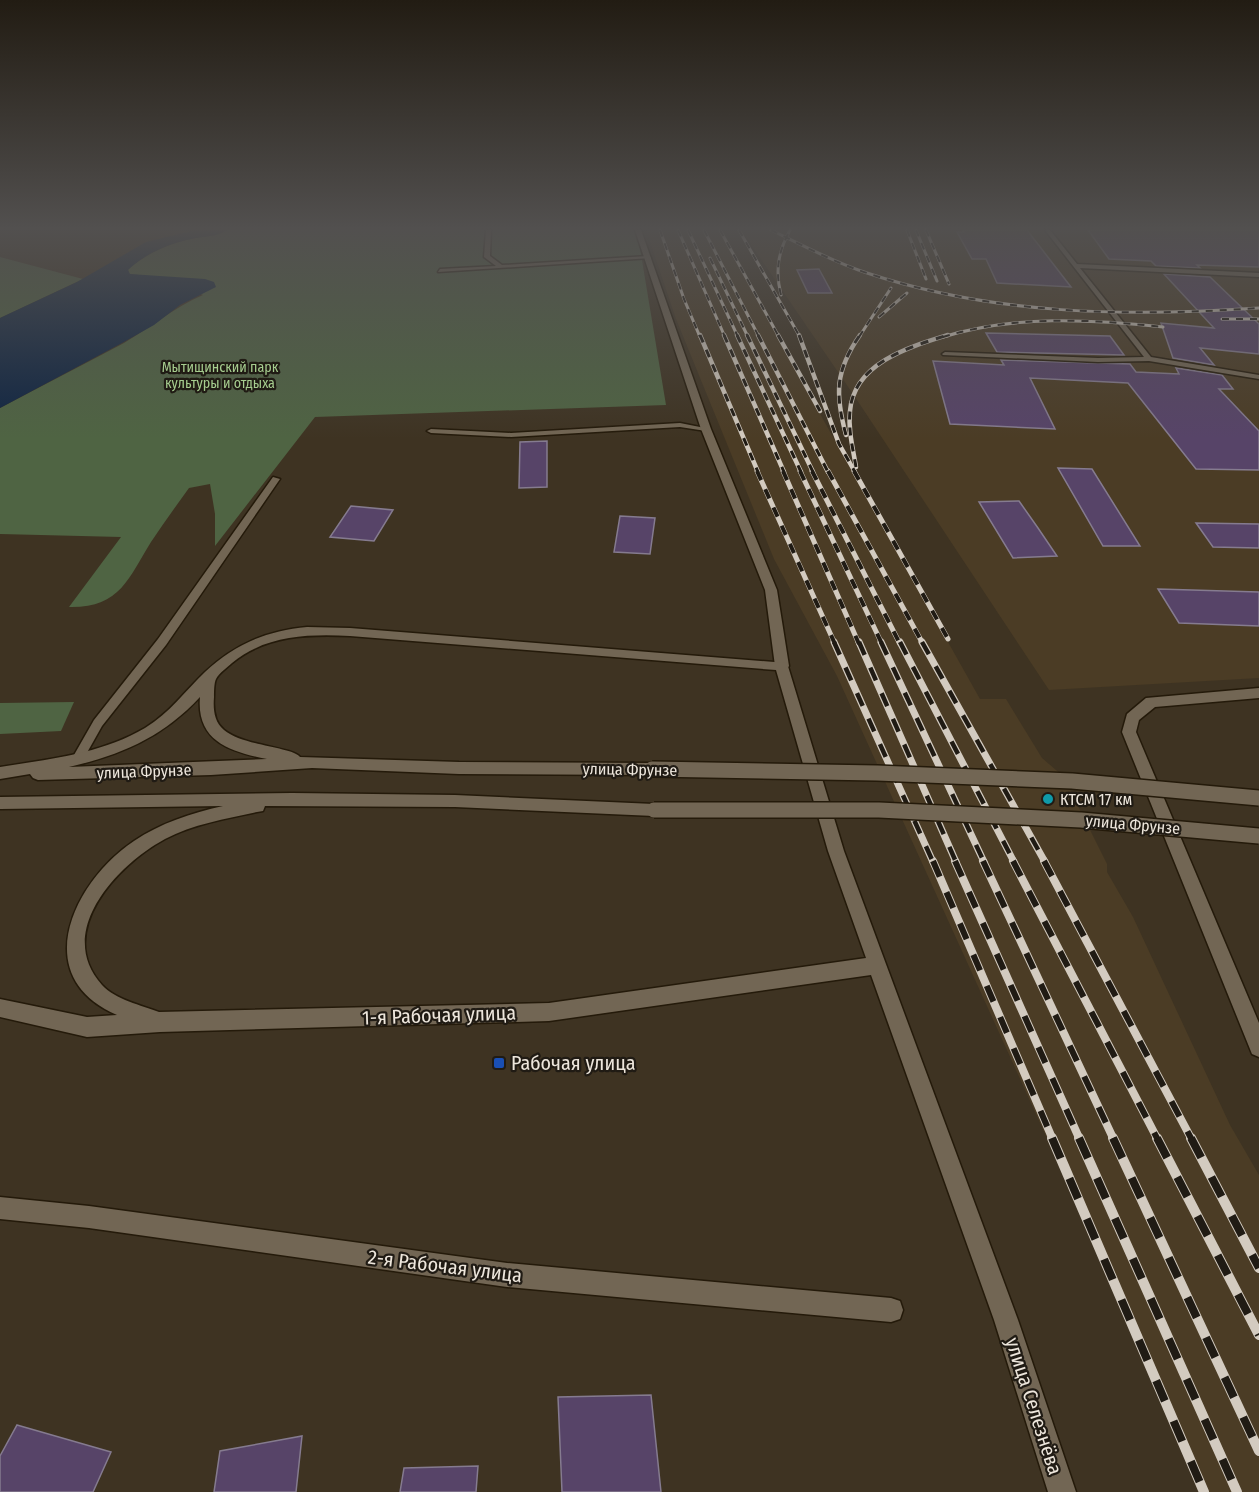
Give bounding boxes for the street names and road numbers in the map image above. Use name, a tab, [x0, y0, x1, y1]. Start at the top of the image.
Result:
street label: улица Фрунзе	[582, 759, 678, 780]
street label: улица Фрунзе	[96, 760, 192, 783]
street label: улица Фрунзе	[1085, 811, 1181, 838]
street label: 1-я Рабочая улица	[362, 1000, 516, 1030]
street label: 2-я Рабочая улица	[367, 1245, 523, 1287]
street label: улица Селезнёва	[1000, 1334, 1068, 1478]

